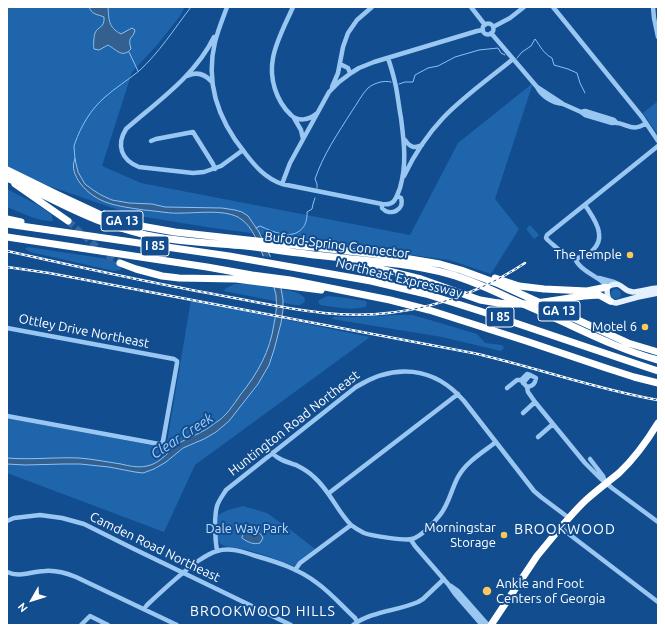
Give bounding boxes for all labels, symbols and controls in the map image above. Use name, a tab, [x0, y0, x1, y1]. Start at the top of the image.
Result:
road number: GA 13	[101, 211, 143, 231]
street label: Buford-Spring Connector	[264, 228, 410, 262]
road number: I 85	[141, 236, 169, 256]
place label: The Temple	[554, 247, 622, 263]
marker: The Temple	[625, 250, 635, 260]
street label: Northeast Expressway	[334, 255, 464, 301]
road number: GA 13	[538, 301, 580, 321]
road number: I 85	[486, 307, 514, 327]
street label: Ottley Drive Northeast	[17, 311, 151, 351]
place label: Motel 6	[592, 319, 637, 335]
marker: Motel 6	[640, 322, 650, 332]
street label: Huntington Road Northeast	[225, 367, 363, 479]
water label: Clear Creek	[148, 410, 216, 462]
street label: Camden Road Northeast	[87, 509, 223, 585]
place label: Morningstar Storage	[424, 520, 496, 551]
park label: Dale Way Park	[206, 521, 288, 537]
district label: BROOKWOOD	[514, 521, 616, 537]
marker: Morningstar Storage	[499, 530, 509, 540]
place label: Ankle and Foot Centers of Georgia	[496, 576, 606, 607]
north arrow	[12, 580, 52, 620]
marker: Ankle and Foot Centers of Georgia	[481, 585, 493, 597]
text: N	[15, 601, 30, 615]
district label: BROOKWOOD HILLS	[190, 603, 336, 619]

